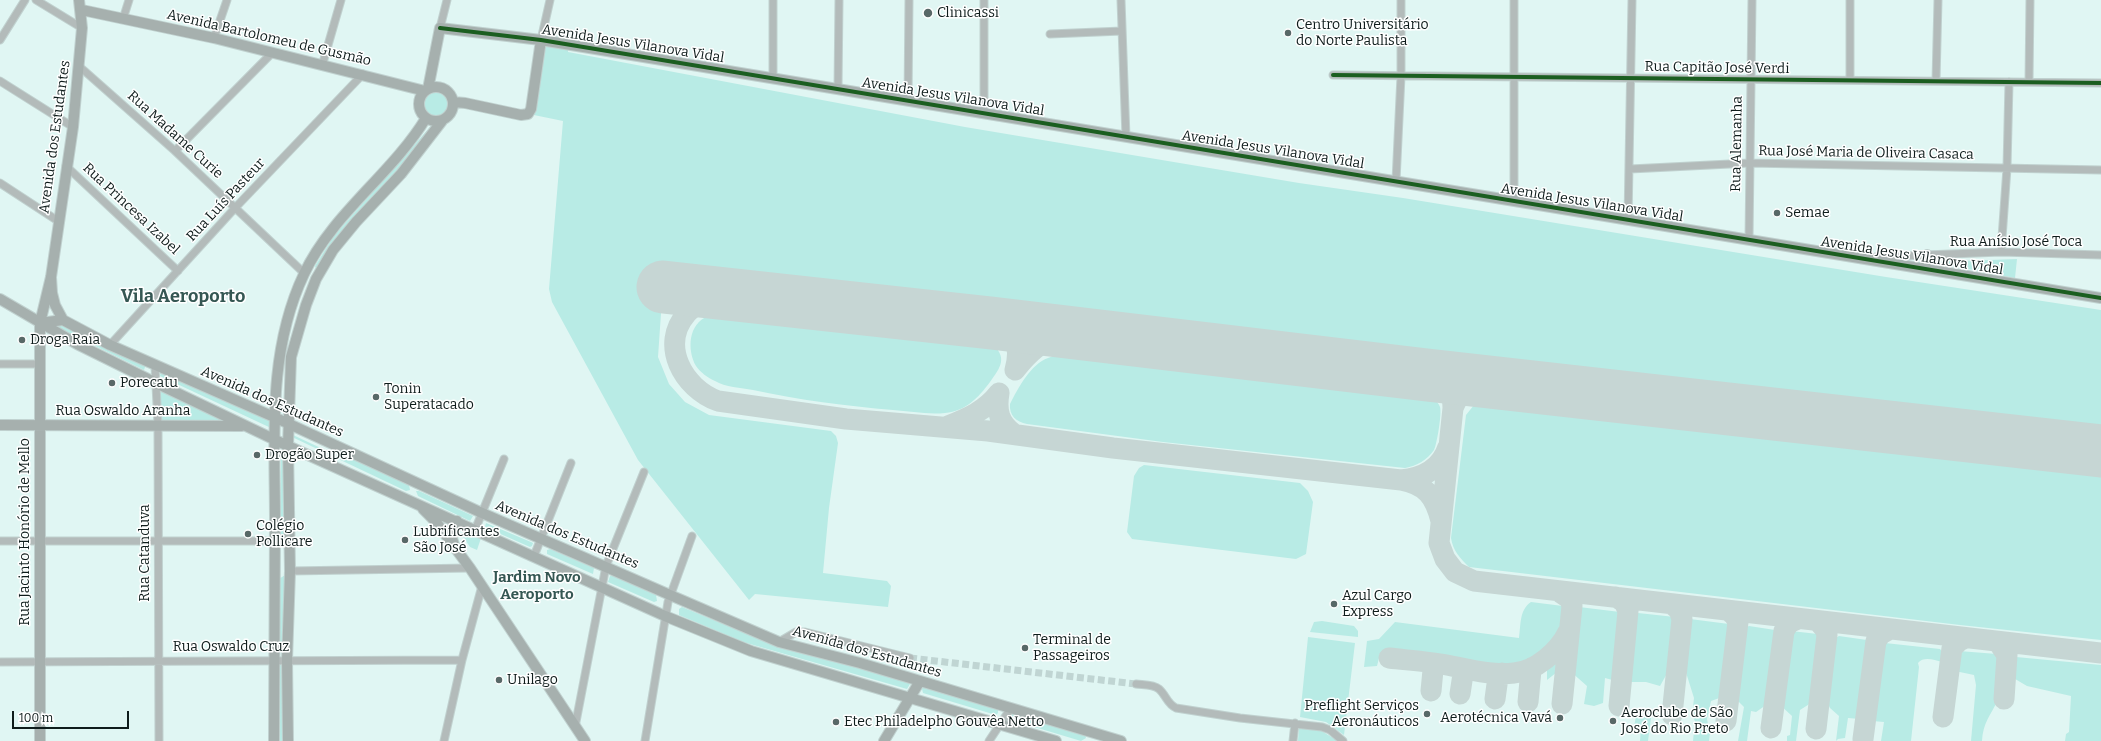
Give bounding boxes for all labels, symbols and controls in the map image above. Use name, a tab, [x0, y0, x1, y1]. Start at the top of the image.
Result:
place label: Clinicassi	[937, 5, 999, 21]
street label: Avenida Bartolomeu de Gusmão	[165, 6, 373, 70]
marker: Clinicassi	[922, 7, 934, 19]
place label: Centro Universitário do Norte Paulista	[1296, 17, 1429, 50]
street label: Avenida Jesus Vilanova Vidal	[541, 21, 725, 67]
marker: Centro Universitário do Norte Paulista	[1283, 28, 1293, 38]
street label: Rua Capitão José Verdi	[1644, 58, 1790, 78]
street label: Avenida dos Estudantes	[36, 59, 74, 215]
street label: Avenida Jesus Vilanova Vidal	[861, 74, 1045, 120]
street label: Rua Madame Curie	[124, 88, 226, 182]
street label: Rua Alemanha	[1728, 96, 1746, 192]
street label: Avenida Jesus Vilanova Vidal	[1181, 127, 1365, 173]
street label: Rua José Maria de Oliveira Casaca	[1758, 143, 1974, 163]
street label: Rua Luís Pasteur	[183, 155, 269, 245]
street label: Rua Princesa Izabel	[79, 160, 183, 258]
street label: Avenida Jesus Vilanova Vidal	[1500, 180, 1684, 226]
place label: Semae	[1785, 205, 1830, 221]
marker: Semae	[1772, 208, 1782, 218]
street label: Avenida Jesus Vilanova Vidal	[1820, 233, 2004, 279]
street label: Rua Anísio José Toca	[1950, 234, 2082, 250]
district label: Vila Aeroporto	[121, 286, 245, 308]
place label: Droga Raia	[30, 332, 100, 348]
marker: Droga Raia	[17, 335, 27, 345]
street label: Avenida dos Estudantes	[198, 363, 346, 441]
place label: Porecatu	[120, 375, 178, 391]
marker: Porecatu	[107, 378, 117, 388]
place label: Tonin Superatacado	[384, 381, 474, 414]
marker: Tonin Superatacado	[371, 392, 381, 402]
street label: Rua Oswaldo Aranha	[56, 403, 190, 419]
street label: Rua Jacinto Honório de Mello	[17, 438, 33, 626]
place label: Drogão Super	[265, 447, 354, 463]
marker: Drogão Super	[252, 450, 262, 460]
street label: Avenida dos Estudantes	[493, 497, 641, 573]
street label: Rua Catanduva	[137, 504, 153, 602]
place label: Colégio Pollicare	[256, 518, 312, 550]
place label: Lubrificantes São José	[413, 524, 499, 556]
marker: Colégio Pollicare	[243, 529, 253, 539]
marker: Lubrificantes São José	[400, 535, 410, 545]
district label: Jardim Novo Aeroporto	[493, 569, 581, 604]
place label: Azul Cargo Express	[1342, 588, 1412, 620]
marker: Azul Cargo Express	[1329, 599, 1339, 609]
street label: Avenida dos Estudantes	[791, 623, 943, 681]
place label: Terminal de Passageiros	[1033, 632, 1111, 664]
street label: Rua Oswaldo Cruz	[173, 639, 289, 655]
marker: Terminal de Passageiros	[1020, 643, 1030, 653]
place label: Unilago	[507, 672, 558, 688]
marker: Unilago	[494, 675, 504, 685]
place label: Preflight Serviços Aeronáuticos	[1305, 698, 1419, 730]
scale bar	[14, 703, 131, 729]
place label: Aeroclube de São José do Rio Preto	[1621, 705, 1733, 738]
marker: Preflight Serviços Aeronáuticos	[1422, 709, 1432, 719]
place label: Aerotécnica Vavá	[1440, 710, 1552, 726]
text: 100 m	[19, 711, 53, 725]
marker: Aerotécnica Vavá	[1555, 713, 1565, 723]
place label: Etec Philadelpho Gouvêa Netto	[844, 714, 1044, 730]
marker: Aeroclube de São José do Rio Preto	[1608, 716, 1618, 726]
marker: Etec Philadelpho Gouvêa Netto	[831, 717, 841, 727]

